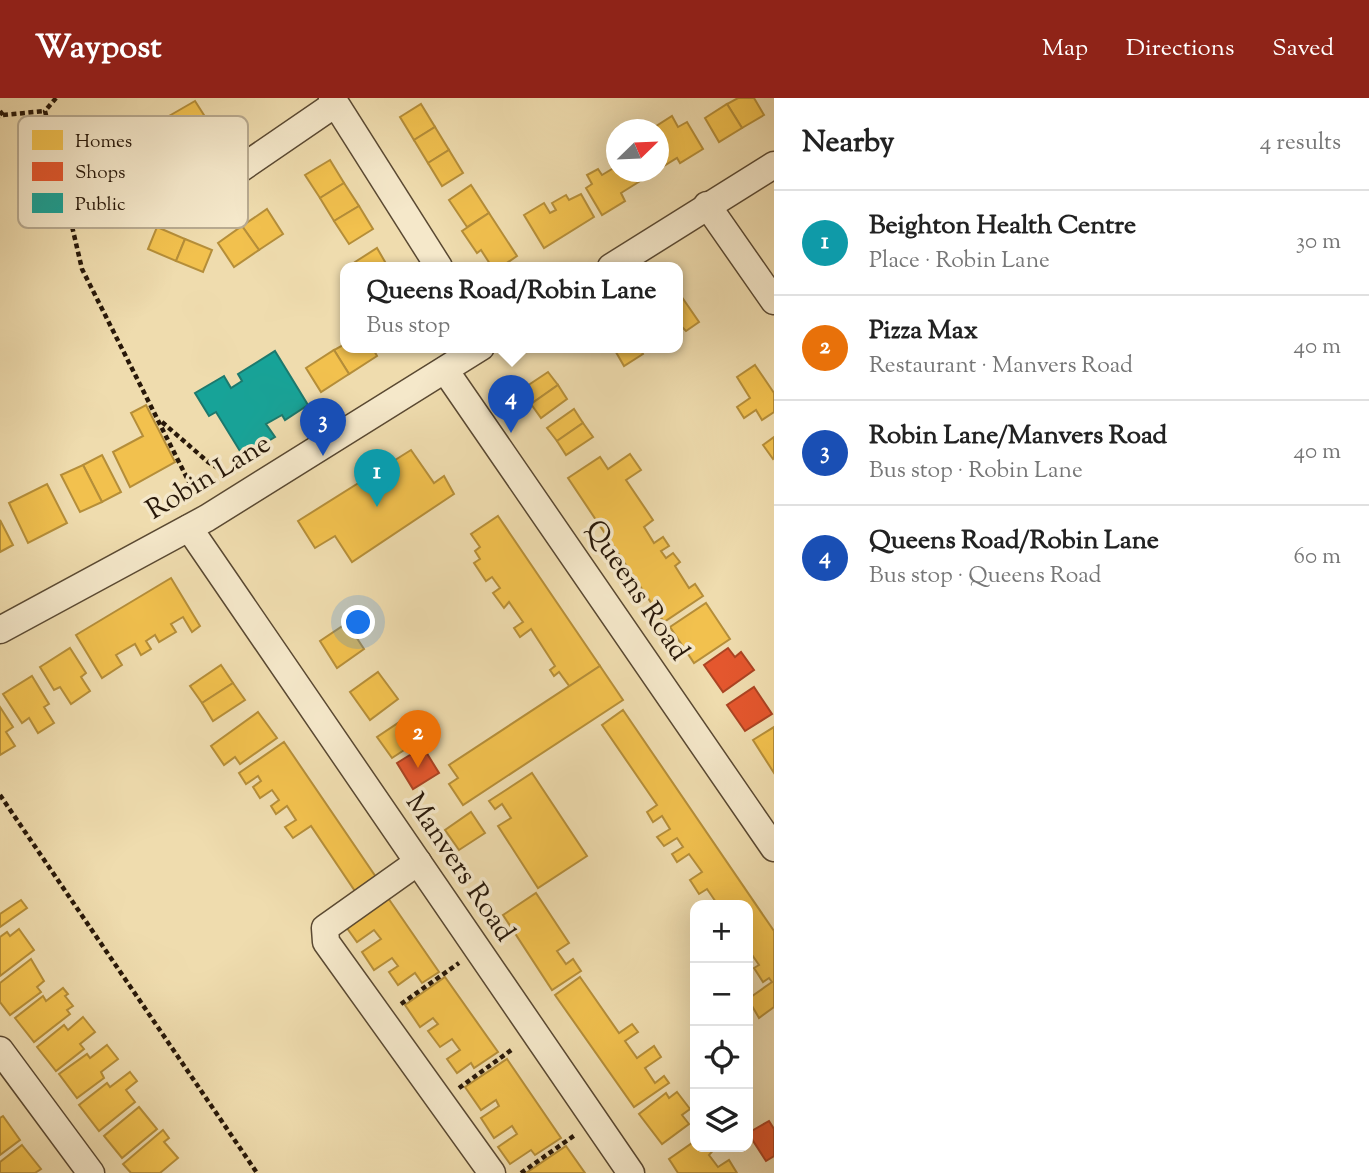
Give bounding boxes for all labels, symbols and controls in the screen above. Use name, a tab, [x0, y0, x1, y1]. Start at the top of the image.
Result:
text: Waypost	[35, 25, 162, 73]
text: Map	[1042, 32, 1088, 66]
text: Directions	[1126, 32, 1234, 66]
text: Saved	[1272, 32, 1334, 66]
legend	[18, 116, 248, 228]
north arrow	[606, 119, 669, 182]
text: Nearby	[802, 122, 894, 165]
text: 4 results	[1260, 127, 1341, 160]
text: Homes	[75, 129, 132, 156]
text: Shops	[75, 160, 126, 187]
text: Public	[75, 192, 126, 219]
text: Beighton Health Centre	[869, 208, 1136, 245]
text: 1	[821, 226, 829, 259]
text: 30 m	[1296, 226, 1341, 259]
text: Place · Robin Lane	[869, 245, 1050, 278]
popup	[340, 262, 683, 353]
text: Queens Road/Robin Lane	[367, 273, 656, 310]
text: Bus stop	[367, 310, 450, 343]
text: Pizza Max	[869, 313, 978, 350]
text: 2	[820, 331, 830, 364]
text: 40 m	[1294, 331, 1341, 364]
text: Restaurant · Manvers Road	[869, 350, 1133, 383]
pin: 4	[488, 375, 534, 433]
pin: 3	[300, 398, 346, 456]
text: Robin Lane/Manvers Road	[869, 418, 1167, 455]
street label: Robin Lane	[139, 425, 279, 531]
text: 3	[820, 436, 830, 469]
text: 40 m	[1294, 436, 1341, 469]
pin: 1	[354, 449, 400, 507]
text: Bus stop · Robin Lane	[869, 455, 1083, 488]
street label: Queens Road	[574, 513, 698, 670]
text: Queens Road/Robin Lane	[869, 523, 1159, 560]
text: 4	[819, 541, 831, 574]
text: 60 m	[1293, 541, 1341, 574]
text: Bus stop · Queens Road	[869, 560, 1102, 593]
your location	[341, 605, 375, 639]
pin: 2	[395, 710, 441, 768]
street label: Manvers Road	[394, 786, 524, 950]
map controls	[690, 900, 753, 1152]
button: +	[690, 900, 753, 963]
button: −	[690, 963, 753, 1026]
button: locate	[690, 1026, 753, 1089]
button: layers	[690, 1089, 753, 1152]

